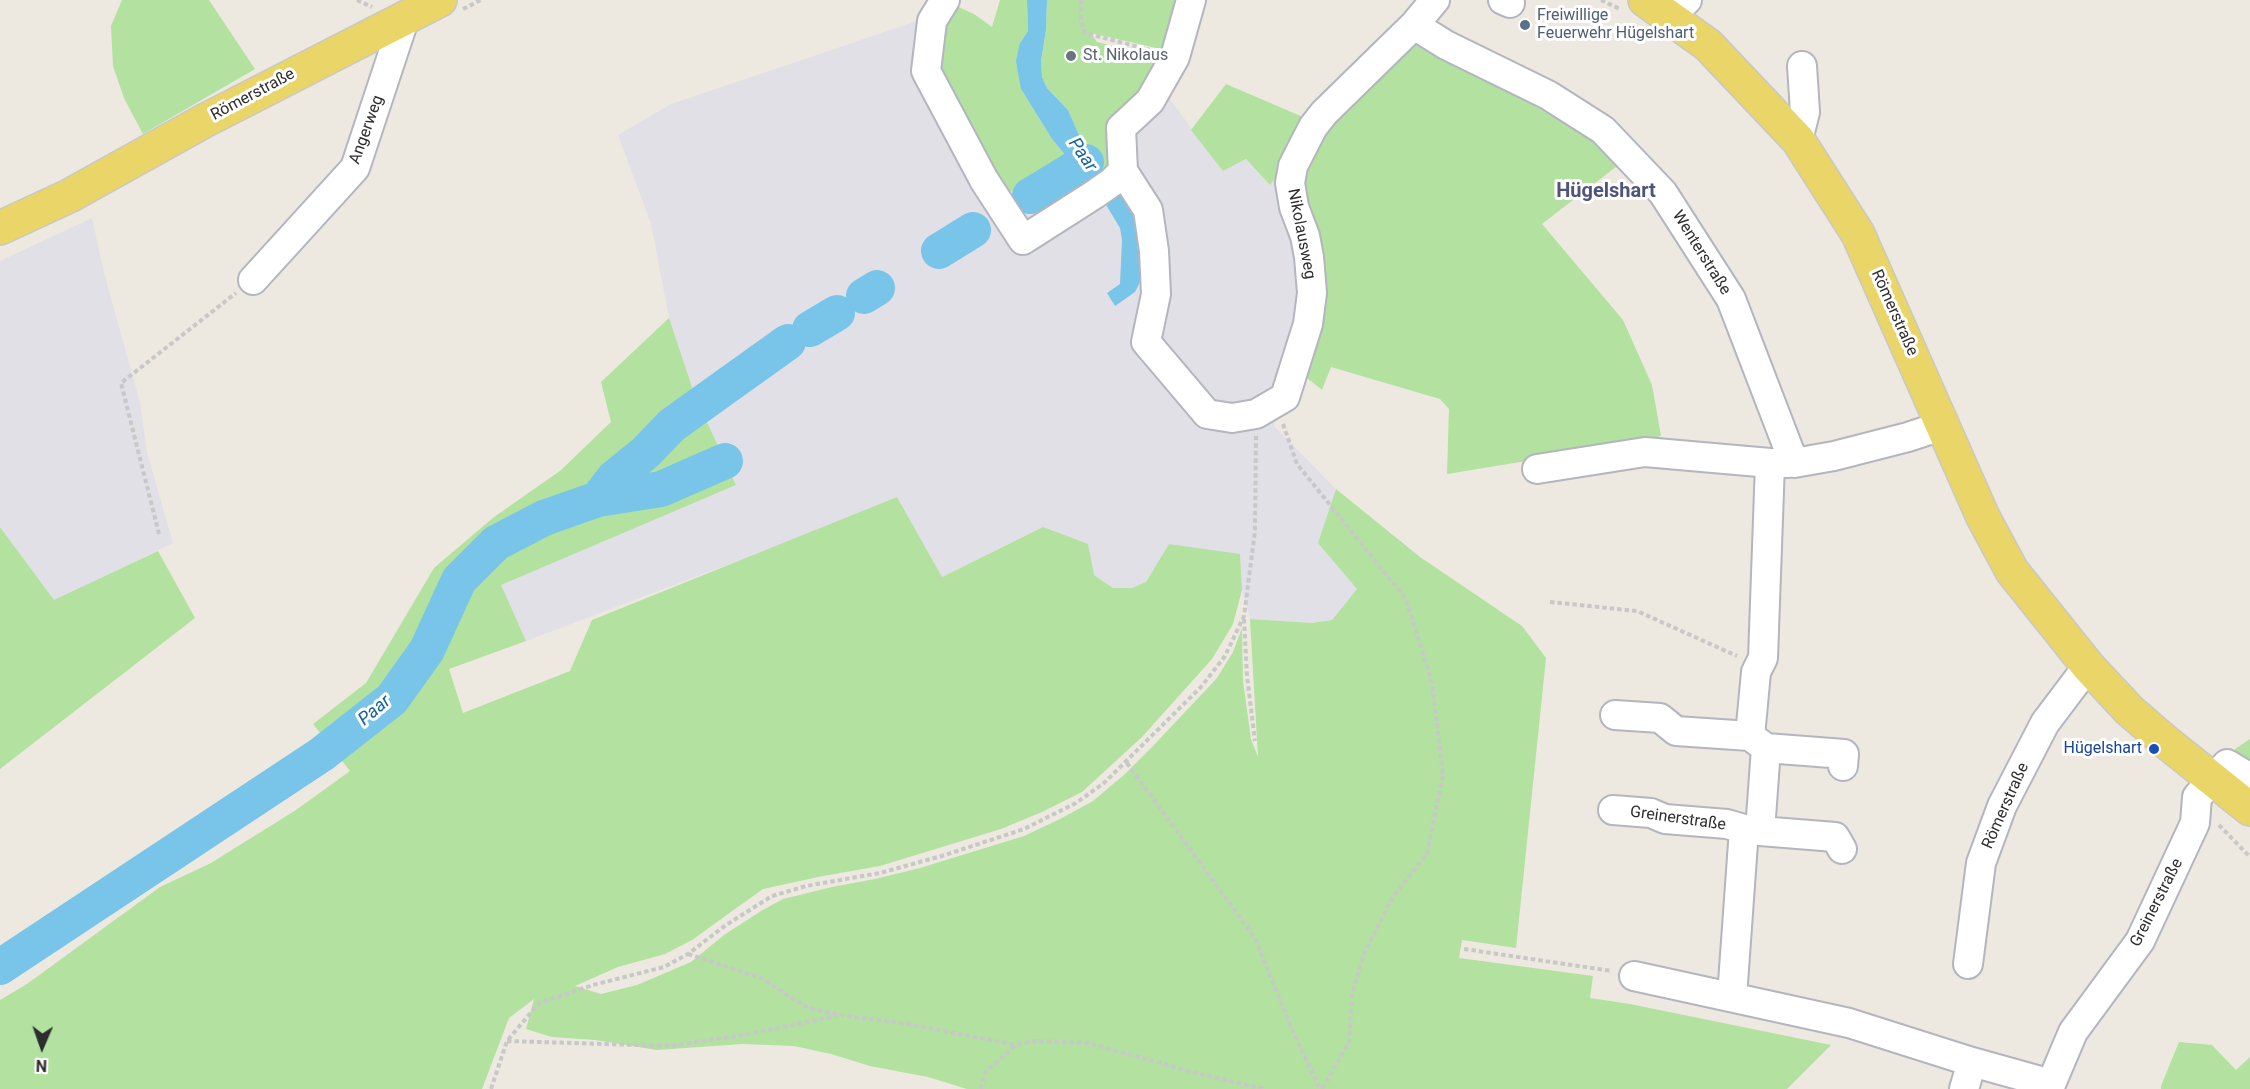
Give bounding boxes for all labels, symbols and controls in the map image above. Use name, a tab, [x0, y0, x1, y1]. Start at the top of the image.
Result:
place label: Freiwillige Feuerwehr Hügelshart	[1537, 6, 1694, 44]
marker: Freiwillige Feuerwehr Hügelshart	[1518, 18, 1532, 32]
place label: St. Nikolaus	[1083, 46, 1168, 66]
marker: St. Nikolaus	[1064, 49, 1078, 63]
street label: Römerstraße	[208, 65, 298, 125]
street label: Angerweg	[346, 93, 388, 167]
water label: Paar	[1063, 134, 1101, 176]
district label: Hügelshart	[1556, 180, 1656, 204]
street label: Nikolausweg	[1283, 187, 1319, 281]
street label: Wenterstraße	[1667, 207, 1735, 299]
street label: Römerstraße	[1866, 267, 1922, 359]
water label: Paar	[354, 691, 396, 731]
place label: Hügelshart	[2064, 739, 2142, 759]
marker: Hügelshart	[2147, 742, 2161, 756]
street label: Römerstraße	[1978, 760, 2034, 852]
street label: Greinerstraße	[1629, 803, 1727, 835]
street label: Greinerstraße	[2127, 856, 2187, 950]
north arrow	[12, 1017, 72, 1077]
text: N	[35, 1056, 47, 1075]

